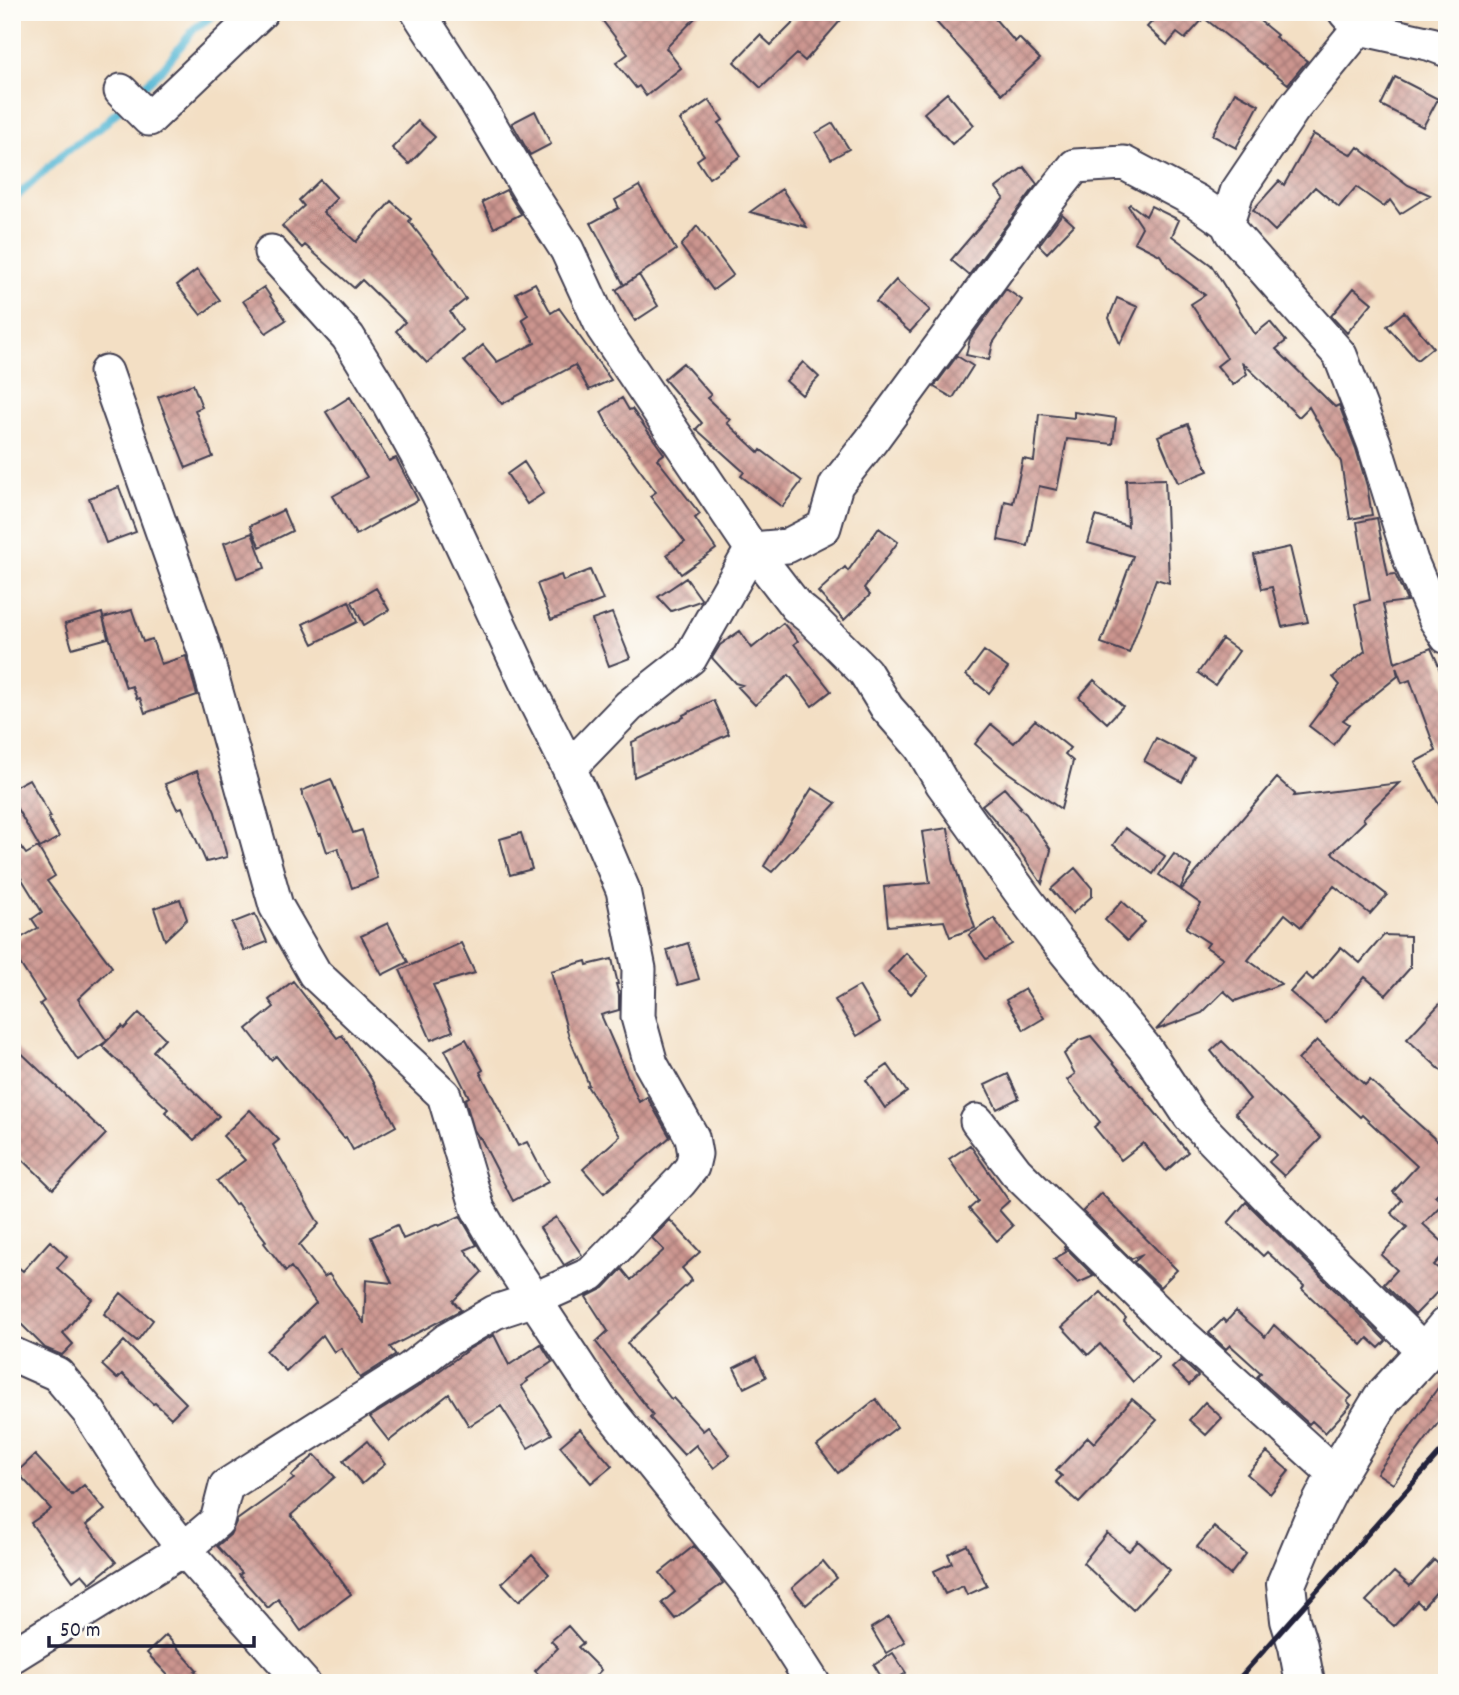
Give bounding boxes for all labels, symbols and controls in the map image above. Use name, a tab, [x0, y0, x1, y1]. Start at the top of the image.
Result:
scale bar	[49, 1604, 254, 1648]
text: 50 m	[60, 1617, 100, 1647]

